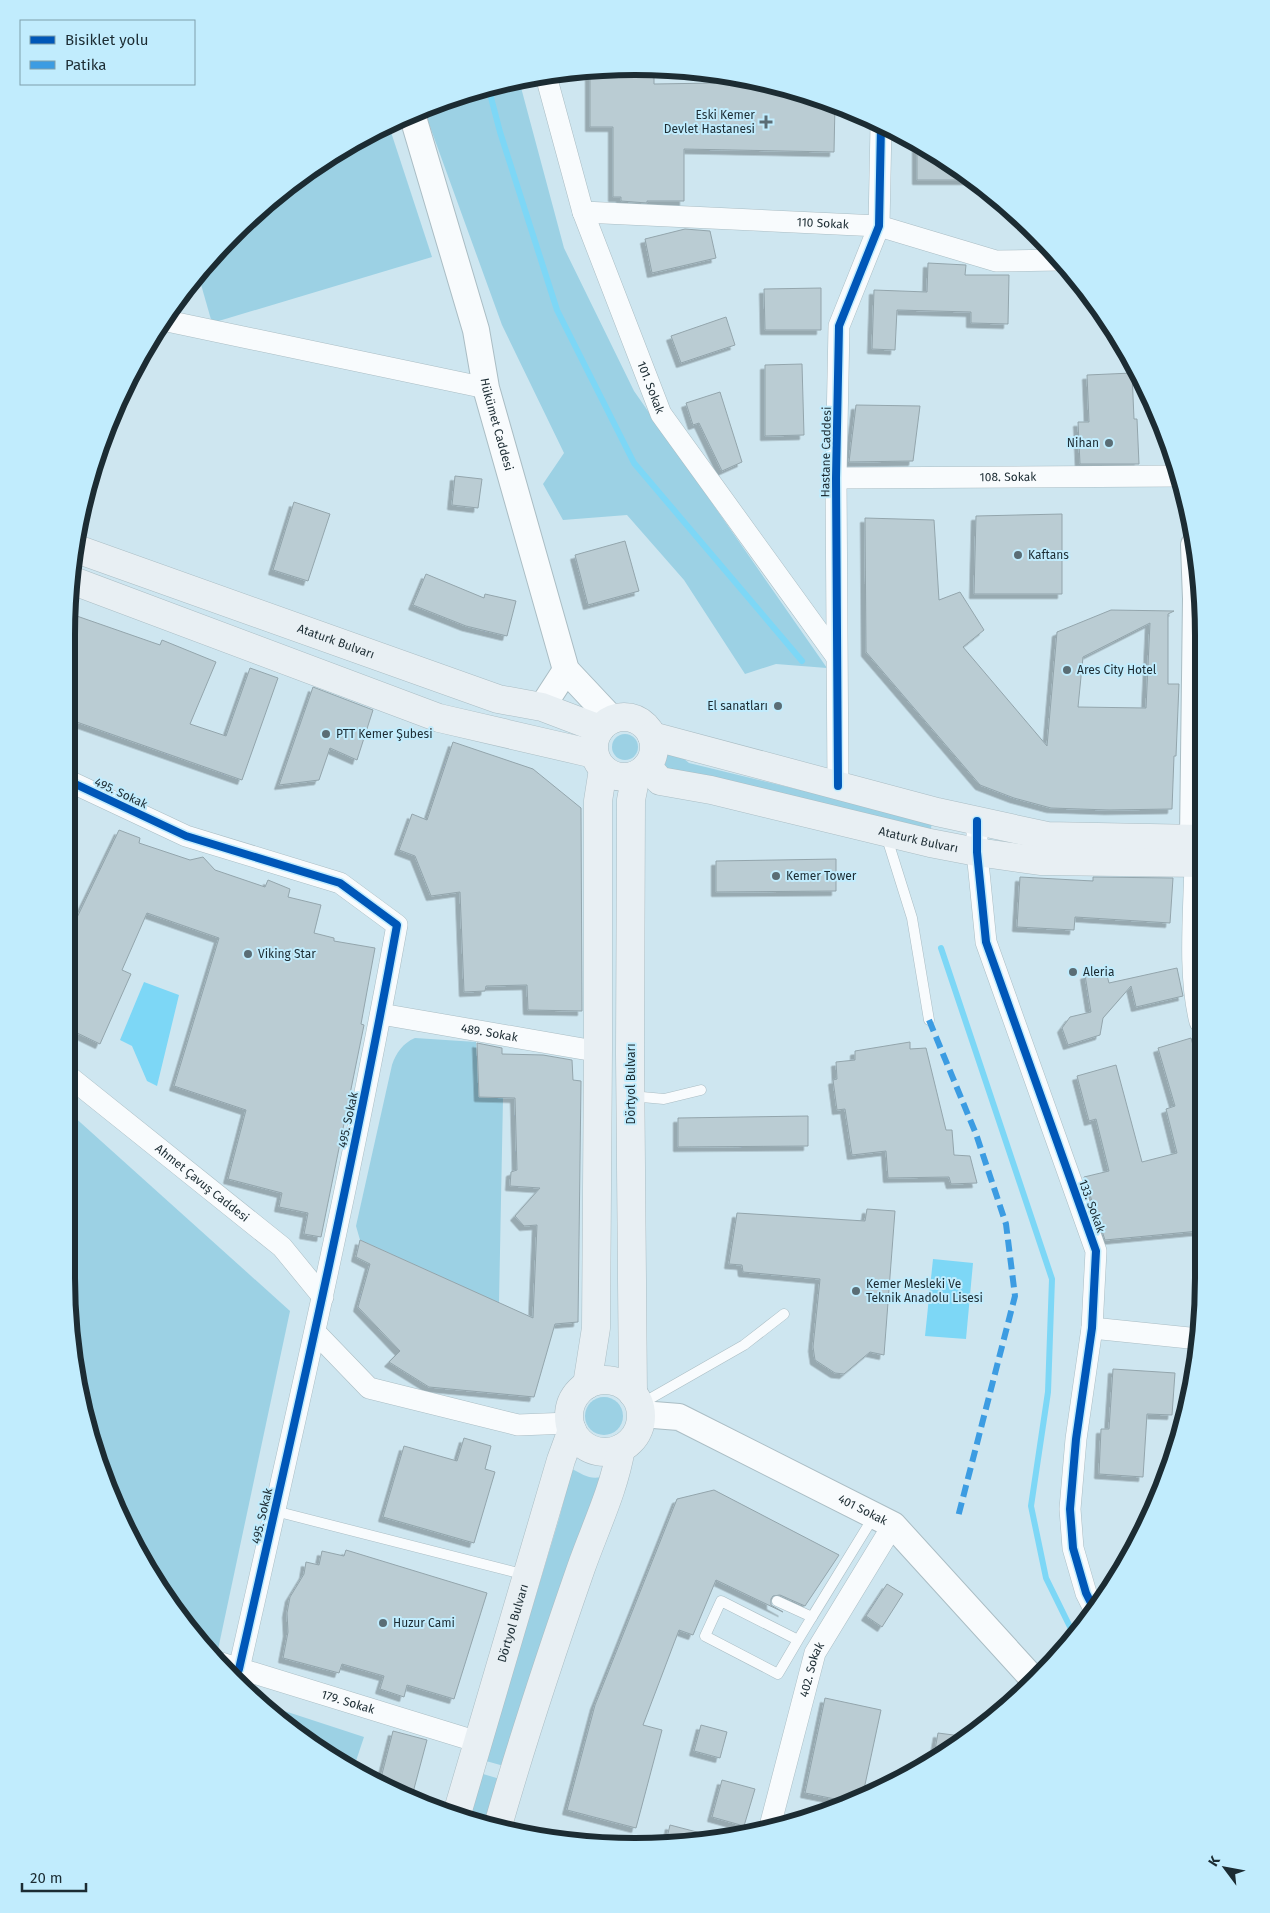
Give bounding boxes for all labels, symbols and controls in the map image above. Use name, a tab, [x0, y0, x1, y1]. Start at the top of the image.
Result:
legend	[20, 20, 195, 85]
text: Bisiklet yolu	[65, 31, 148, 49]
text: Patika	[65, 56, 106, 74]
place label: Eski Kemer Devlet Hastanesi	[664, 108, 755, 136]
marker: Eski Kemer Devlet Hastanesi	[759, 115, 773, 129]
street label: 110 Sokak	[796, 215, 850, 232]
street label: 101. Sokak	[634, 359, 668, 416]
street label: Hükümet Caddesi	[477, 377, 516, 472]
street label: Hastane Caddesi	[818, 407, 834, 497]
place label: Nihan	[1067, 436, 1099, 450]
marker: Nihan	[1103, 437, 1115, 449]
street label: 108. Sokak	[980, 470, 1037, 484]
place label: Kaftans	[1028, 548, 1069, 562]
marker: Kaftans	[1012, 549, 1024, 561]
street label: Ataturk Bulvarı	[295, 621, 376, 661]
place label: Ares City Hotel	[1077, 663, 1157, 677]
marker: Ares City Hotel	[1061, 664, 1073, 676]
place label: El sanatları	[707, 699, 768, 713]
marker: El sanatları	[772, 700, 784, 712]
place label: PTT Kemer Şubesi	[336, 727, 433, 741]
marker: PTT Kemer Şubesi	[320, 728, 332, 740]
street label: 495. Sokak	[92, 775, 150, 812]
street label: Ataturk Bulvarı	[877, 824, 959, 855]
place label: Kemer Tower	[786, 869, 857, 883]
marker: Kemer Tower	[770, 870, 782, 882]
place label: Viking Star	[258, 947, 316, 961]
marker: Viking Star	[242, 948, 254, 960]
place label: Aleria	[1083, 965, 1114, 979]
marker: Aleria	[1067, 966, 1079, 978]
street label: 489. Sokak	[460, 1021, 520, 1045]
street label: Dörtyol Bulvarı	[624, 1043, 638, 1125]
street label: 495. Sokak	[335, 1090, 361, 1149]
street label: Ahmet Çavuş Caddesi	[152, 1141, 252, 1225]
street label: 133. Sokak	[1076, 1178, 1108, 1235]
place label: Kemer Mesleki Ve Teknik Anadolu Lisesi	[866, 1277, 983, 1305]
marker: Kemer Mesleki Ve Teknik Anadolu Lisesi	[850, 1285, 862, 1297]
street label: 495. Sokak	[249, 1486, 275, 1545]
street label: 401 Sokak	[836, 1491, 891, 1528]
street label: Dörtyol Bulvarı	[495, 1582, 531, 1664]
place label: Huzur Cami	[393, 1616, 455, 1630]
marker: Huzur Cami	[377, 1617, 389, 1629]
street label: 402. Sokak	[797, 1639, 828, 1699]
street label: 179. Sokak	[320, 1687, 377, 1717]
north arrow	[1200, 1843, 1250, 1893]
text: K	[1205, 1852, 1225, 1870]
scale bar	[22, 1860, 86, 1892]
text: 20 m	[30, 1869, 63, 1887]

